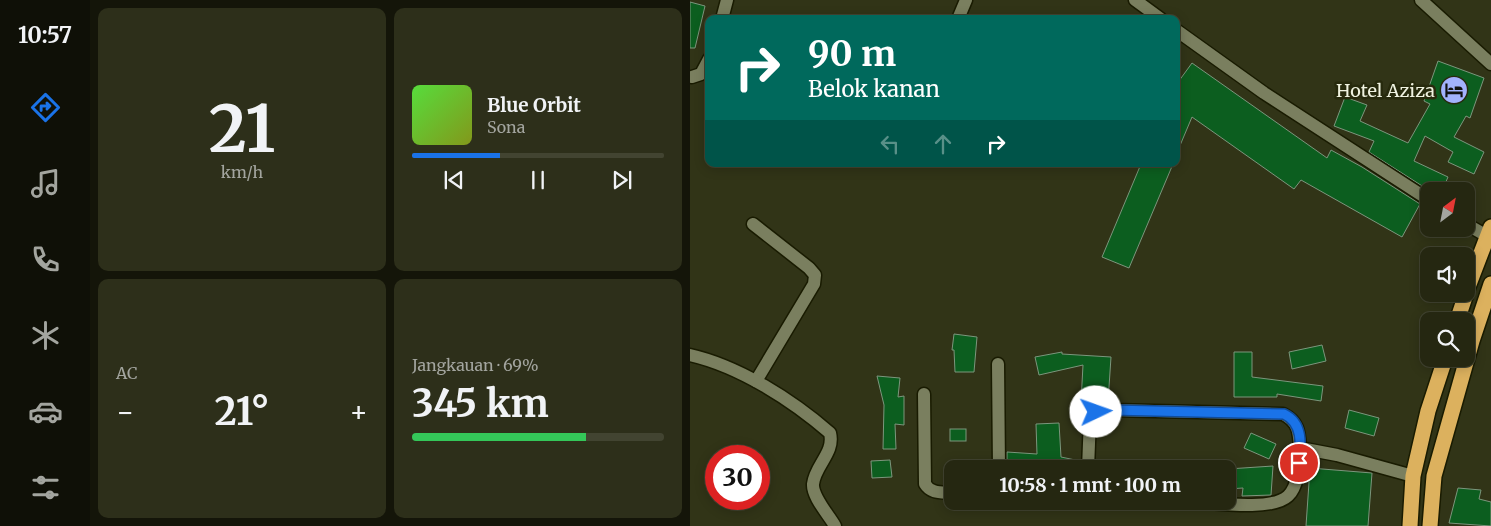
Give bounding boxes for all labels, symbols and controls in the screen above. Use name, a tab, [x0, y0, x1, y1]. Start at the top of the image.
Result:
text: 10:57	[18, 21, 72, 49]
text: 90 m	[808, 32, 896, 76]
icon: right	[725, 35, 790, 100]
text: Belok kanan	[808, 75, 940, 103]
hotel icon: Hotel Aziza	[1439, 75, 1469, 105]
place label: Hotel Aziza	[1336, 79, 1435, 102]
text: 21	[209, 88, 275, 170]
icon: directions	[28, 90, 63, 125]
text: Blue Orbit	[487, 93, 581, 117]
text: Sona	[487, 117, 525, 137]
icon: left	[876, 130, 904, 158]
icon: ahead	[929, 130, 957, 158]
icon: right	[982, 130, 1010, 158]
text: km/h	[221, 162, 263, 182]
icon: music	[28, 166, 63, 201]
icon: previous	[440, 166, 468, 194]
icon: pause	[524, 166, 552, 194]
icon: next	[608, 166, 636, 194]
north arrow	[1420, 182, 1475, 238]
map controls	[1420, 182, 1475, 367]
icon: phone	[28, 242, 63, 277]
button: sound	[1420, 247, 1475, 302]
button: search	[1420, 312, 1475, 367]
icon: climate	[28, 318, 63, 353]
text: Jangkauan · 69%	[412, 355, 538, 375]
text: AC	[116, 363, 138, 383]
text: 345 km	[412, 380, 549, 427]
position arrow	[1069, 385, 1121, 437]
text: 21°	[215, 388, 269, 435]
icon: car	[28, 394, 63, 429]
text: −	[116, 394, 135, 430]
text: +	[349, 394, 368, 430]
pin	[1278, 442, 1320, 484]
speed limit sign: 30	[705, 445, 770, 510]
icon: arrive	[1285, 449, 1313, 477]
icon: filters	[28, 470, 63, 505]
text: 10:58 · 1 mnt · 100 m	[999, 473, 1181, 497]

